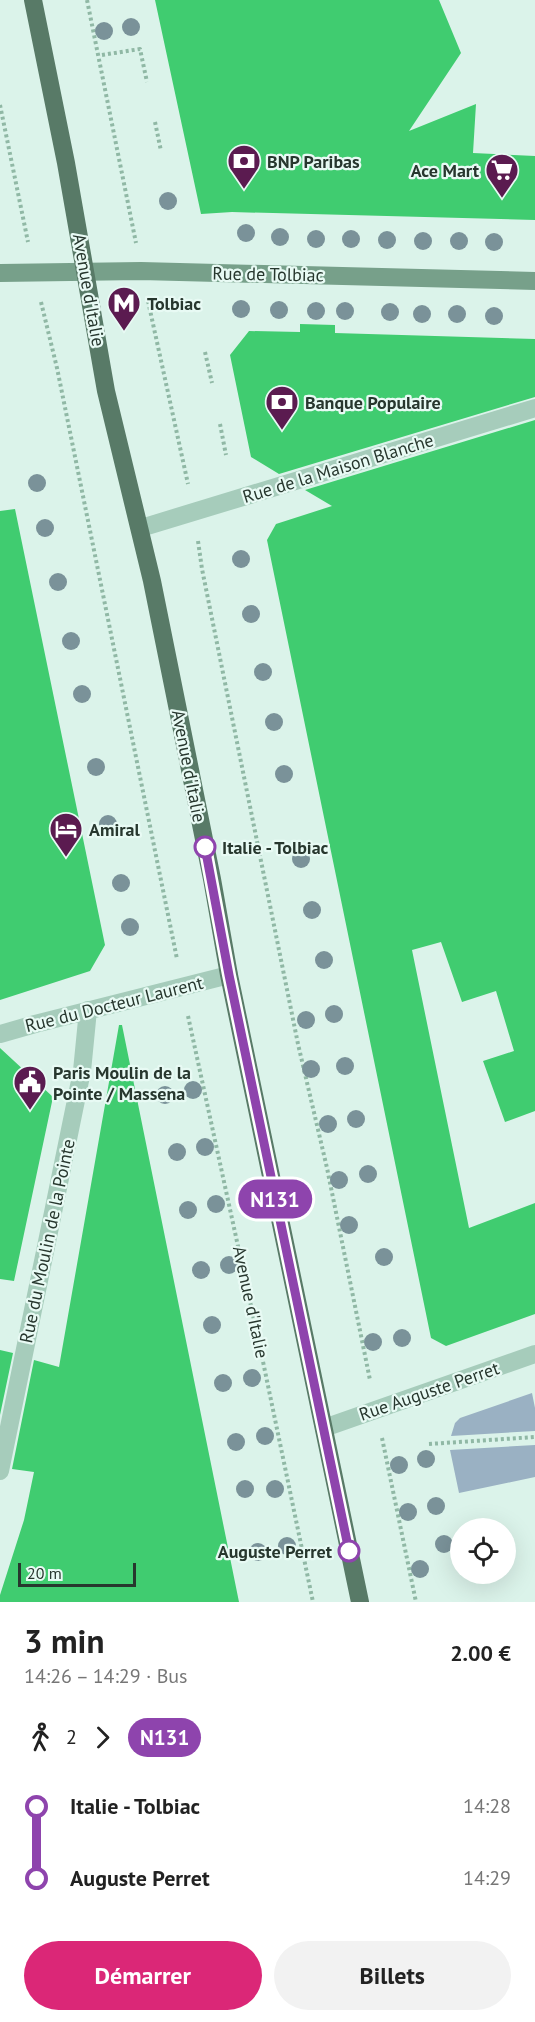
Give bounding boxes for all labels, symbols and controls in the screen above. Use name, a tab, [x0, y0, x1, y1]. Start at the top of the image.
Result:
bank icon: BNP Paribas	[226, 143, 262, 190]
place label: BNP Paribas	[267, 150, 360, 173]
supermarket icon: Ace Mart	[484, 152, 520, 199]
place label: Ace Mart	[411, 159, 480, 182]
street label: Avenue d'Italie	[68, 232, 110, 348]
street label: Rue de Tolbiac	[212, 262, 324, 286]
metro station icon: Tolbiac	[106, 285, 142, 332]
place label: Tolbiac	[147, 292, 201, 315]
bank icon: Banque Populaire	[264, 384, 300, 431]
place label: Banque Populaire	[305, 391, 441, 414]
street label: Rue de la Maison Blanche	[240, 428, 436, 508]
street label: Avenue d'Italie	[167, 708, 211, 824]
hotel icon: Amiral	[48, 811, 84, 858]
place label: Amiral	[89, 818, 140, 841]
marker: Italie - Tolbiac	[194, 836, 216, 858]
place label: Italie - Tolbiac	[222, 836, 329, 859]
street label: Rue du Docteur Laurent	[23, 971, 205, 1037]
place label: Paris Moulin de la Pointe / Massena	[53, 1061, 191, 1105]
public building icon: Paris Moulin de la Pointe / Massena	[12, 1064, 48, 1111]
street label: Rue du Moulin de la Pointe	[14, 1137, 80, 1345]
line badge: N131	[233, 1180, 317, 1218]
text: N131	[250, 1186, 300, 1213]
street label: Avenue d'Italie	[228, 1244, 274, 1360]
street label: Rue Auguste Perret	[356, 1356, 502, 1426]
map controls	[450, 1518, 516, 1584]
button: locate	[450, 1518, 516, 1584]
place label: Auguste Perret	[218, 1540, 333, 1563]
marker: Auguste Perret	[338, 1540, 360, 1562]
scale bar	[18, 1560, 136, 1588]
text: 20 m	[27, 1563, 62, 1583]
text: 3 min	[24, 1619, 105, 1662]
text: 2.00 €	[450, 1639, 511, 1667]
text: 14:26 – 14:29 · Bus	[24, 1663, 188, 1689]
icon: walk	[24, 1721, 57, 1754]
icon: forward	[86, 1721, 119, 1754]
text: 2	[66, 1724, 77, 1750]
text: N131	[140, 1724, 189, 1751]
text: Italie - Tolbiac	[70, 1792, 200, 1820]
text: 14:28	[463, 1793, 511, 1819]
text: Auguste Perret	[70, 1864, 210, 1892]
text: 14:29	[463, 1865, 511, 1891]
button: Démarrer	[24, 1941, 262, 2010]
button: Billets	[274, 1941, 511, 2010]

